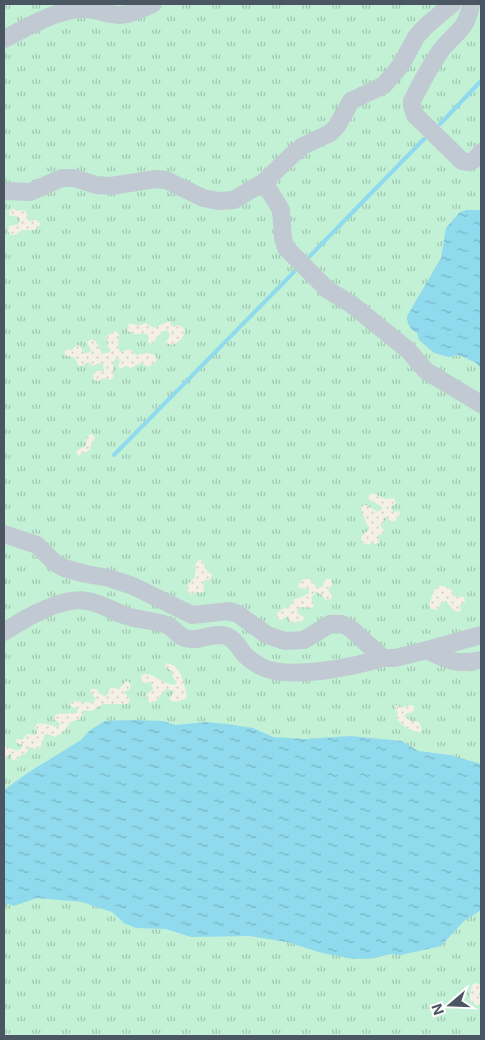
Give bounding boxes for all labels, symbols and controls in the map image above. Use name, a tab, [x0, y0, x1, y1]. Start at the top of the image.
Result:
north arrow	[425, 980, 475, 1030]
text: N	[427, 1002, 447, 1017]

